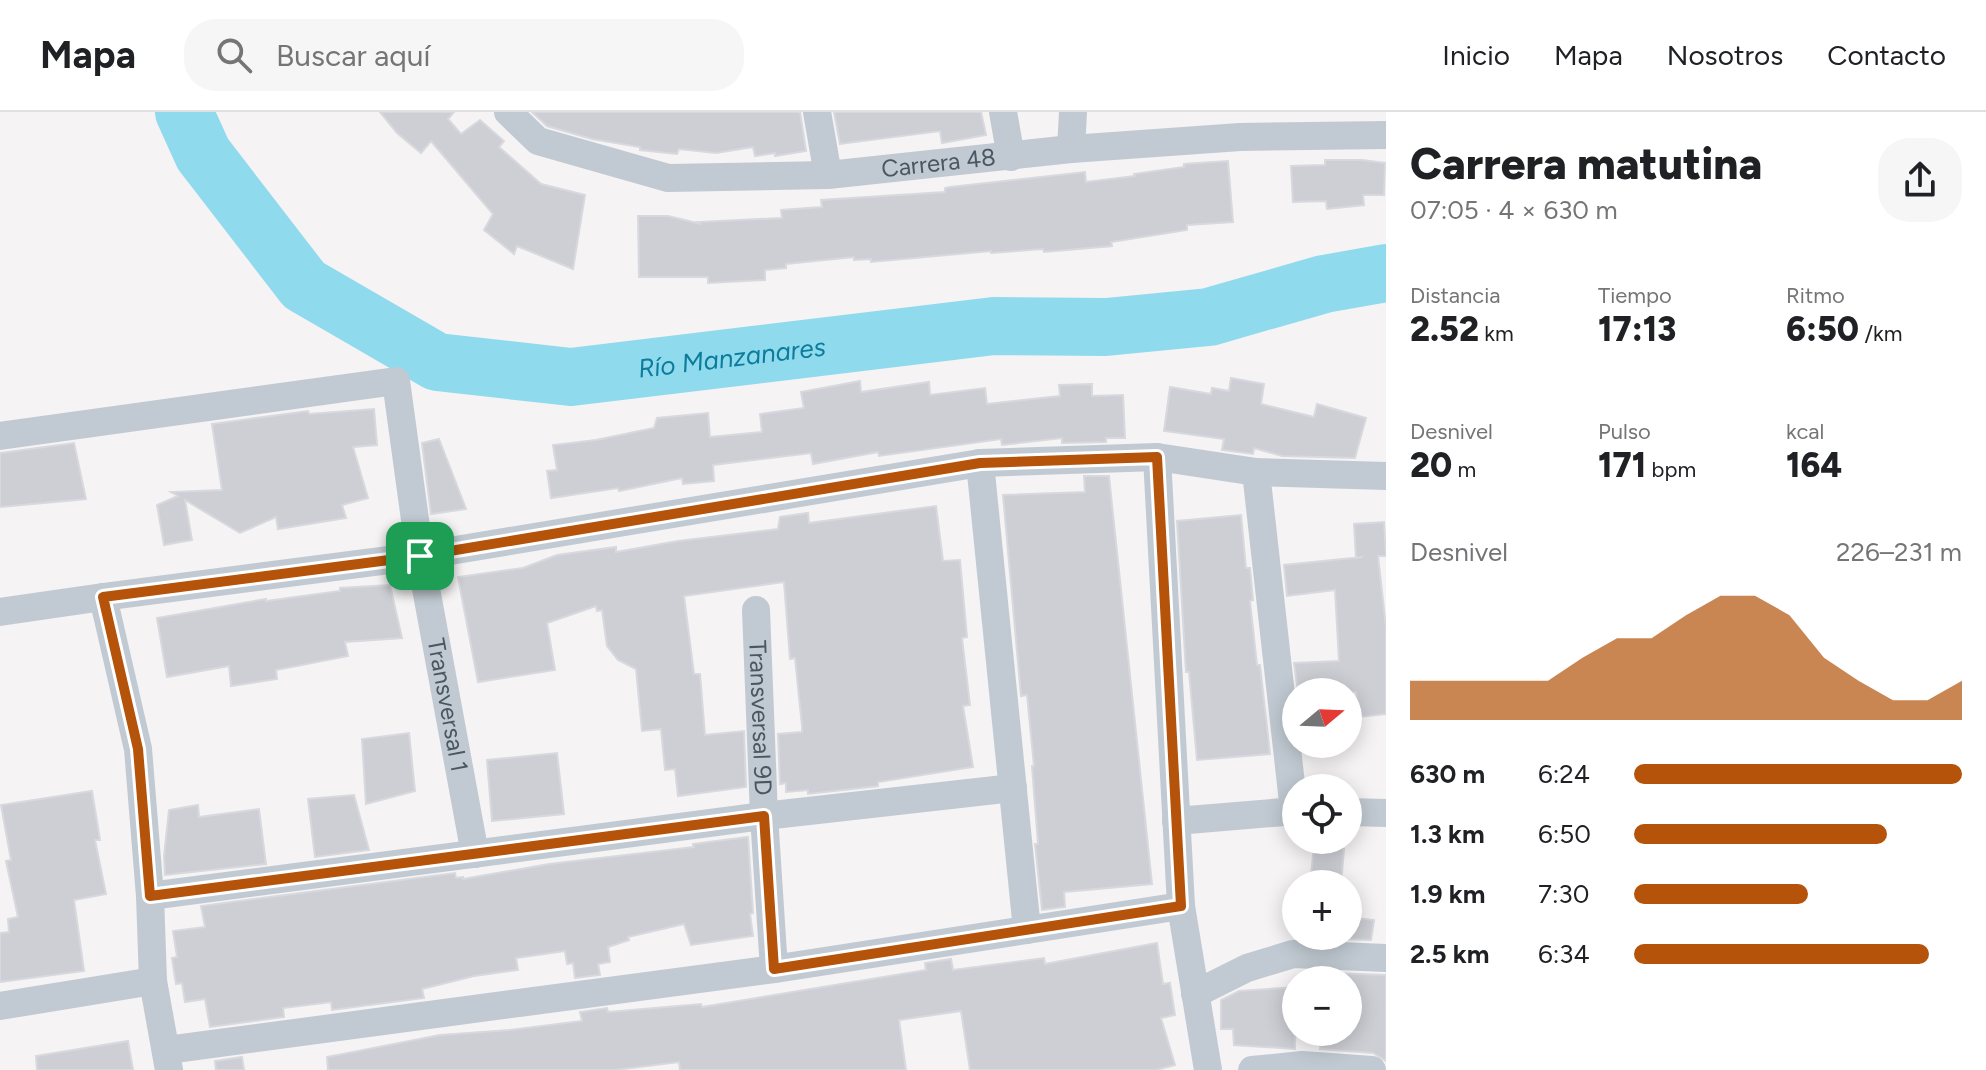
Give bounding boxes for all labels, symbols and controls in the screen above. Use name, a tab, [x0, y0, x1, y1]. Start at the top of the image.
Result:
search box	[184, 19, 744, 91]
text: Mapa	[40, 32, 136, 78]
icon: search	[212, 33, 256, 77]
text: Buscar aquí	[276, 37, 430, 74]
text: Inicio	[1442, 38, 1510, 72]
text: Mapa	[1554, 38, 1623, 72]
text: Nosotros	[1667, 38, 1783, 72]
text: Contacto	[1827, 38, 1946, 72]
text: Carrera matutina	[1410, 137, 1762, 190]
button: share	[1878, 138, 1962, 222]
street label: Carrera 48	[880, 142, 997, 183]
text: 07:05 · 4 × 630 m	[1410, 194, 1618, 226]
text: Distancia	[1410, 282, 1500, 309]
text: Tiempo	[1598, 282, 1672, 309]
text: Ritmo	[1786, 282, 1845, 309]
text: 2.52	[1410, 309, 1479, 350]
text: 17:13	[1598, 309, 1676, 350]
text: 6:50	[1786, 309, 1859, 350]
text: km	[1479, 320, 1514, 347]
text: /km	[1859, 320, 1902, 347]
water label: Río Manzanares	[636, 330, 827, 385]
text: Desnivel	[1410, 418, 1493, 445]
text: Pulso	[1598, 418, 1651, 445]
text: kcal	[1786, 418, 1824, 445]
text: 20	[1410, 445, 1452, 486]
text: 171	[1598, 445, 1646, 486]
text: 164	[1786, 445, 1842, 486]
text: m	[1452, 456, 1476, 483]
text: bpm	[1646, 456, 1696, 483]
pin	[386, 522, 454, 590]
icon: arrive	[398, 534, 442, 578]
text: Desnivel	[1410, 536, 1508, 568]
text: 226–231 m	[1836, 536, 1962, 568]
street label: Transversal 1	[421, 636, 475, 774]
street label: Transversal 9D	[743, 640, 778, 796]
north arrow	[1282, 678, 1362, 758]
map controls	[1282, 678, 1362, 1046]
text: 630 m	[1410, 758, 1485, 790]
text: 6:24	[1538, 758, 1590, 790]
button: locate	[1282, 774, 1362, 854]
text: 1.3 km	[1410, 818, 1485, 850]
text: 6:50	[1538, 818, 1591, 850]
button: +	[1282, 870, 1362, 950]
text: 1.9 km	[1410, 878, 1485, 910]
text: 7:30	[1538, 878, 1589, 910]
text: 2.5 km	[1410, 938, 1489, 970]
text: 6:34	[1538, 938, 1590, 970]
button: −	[1282, 966, 1362, 1046]

